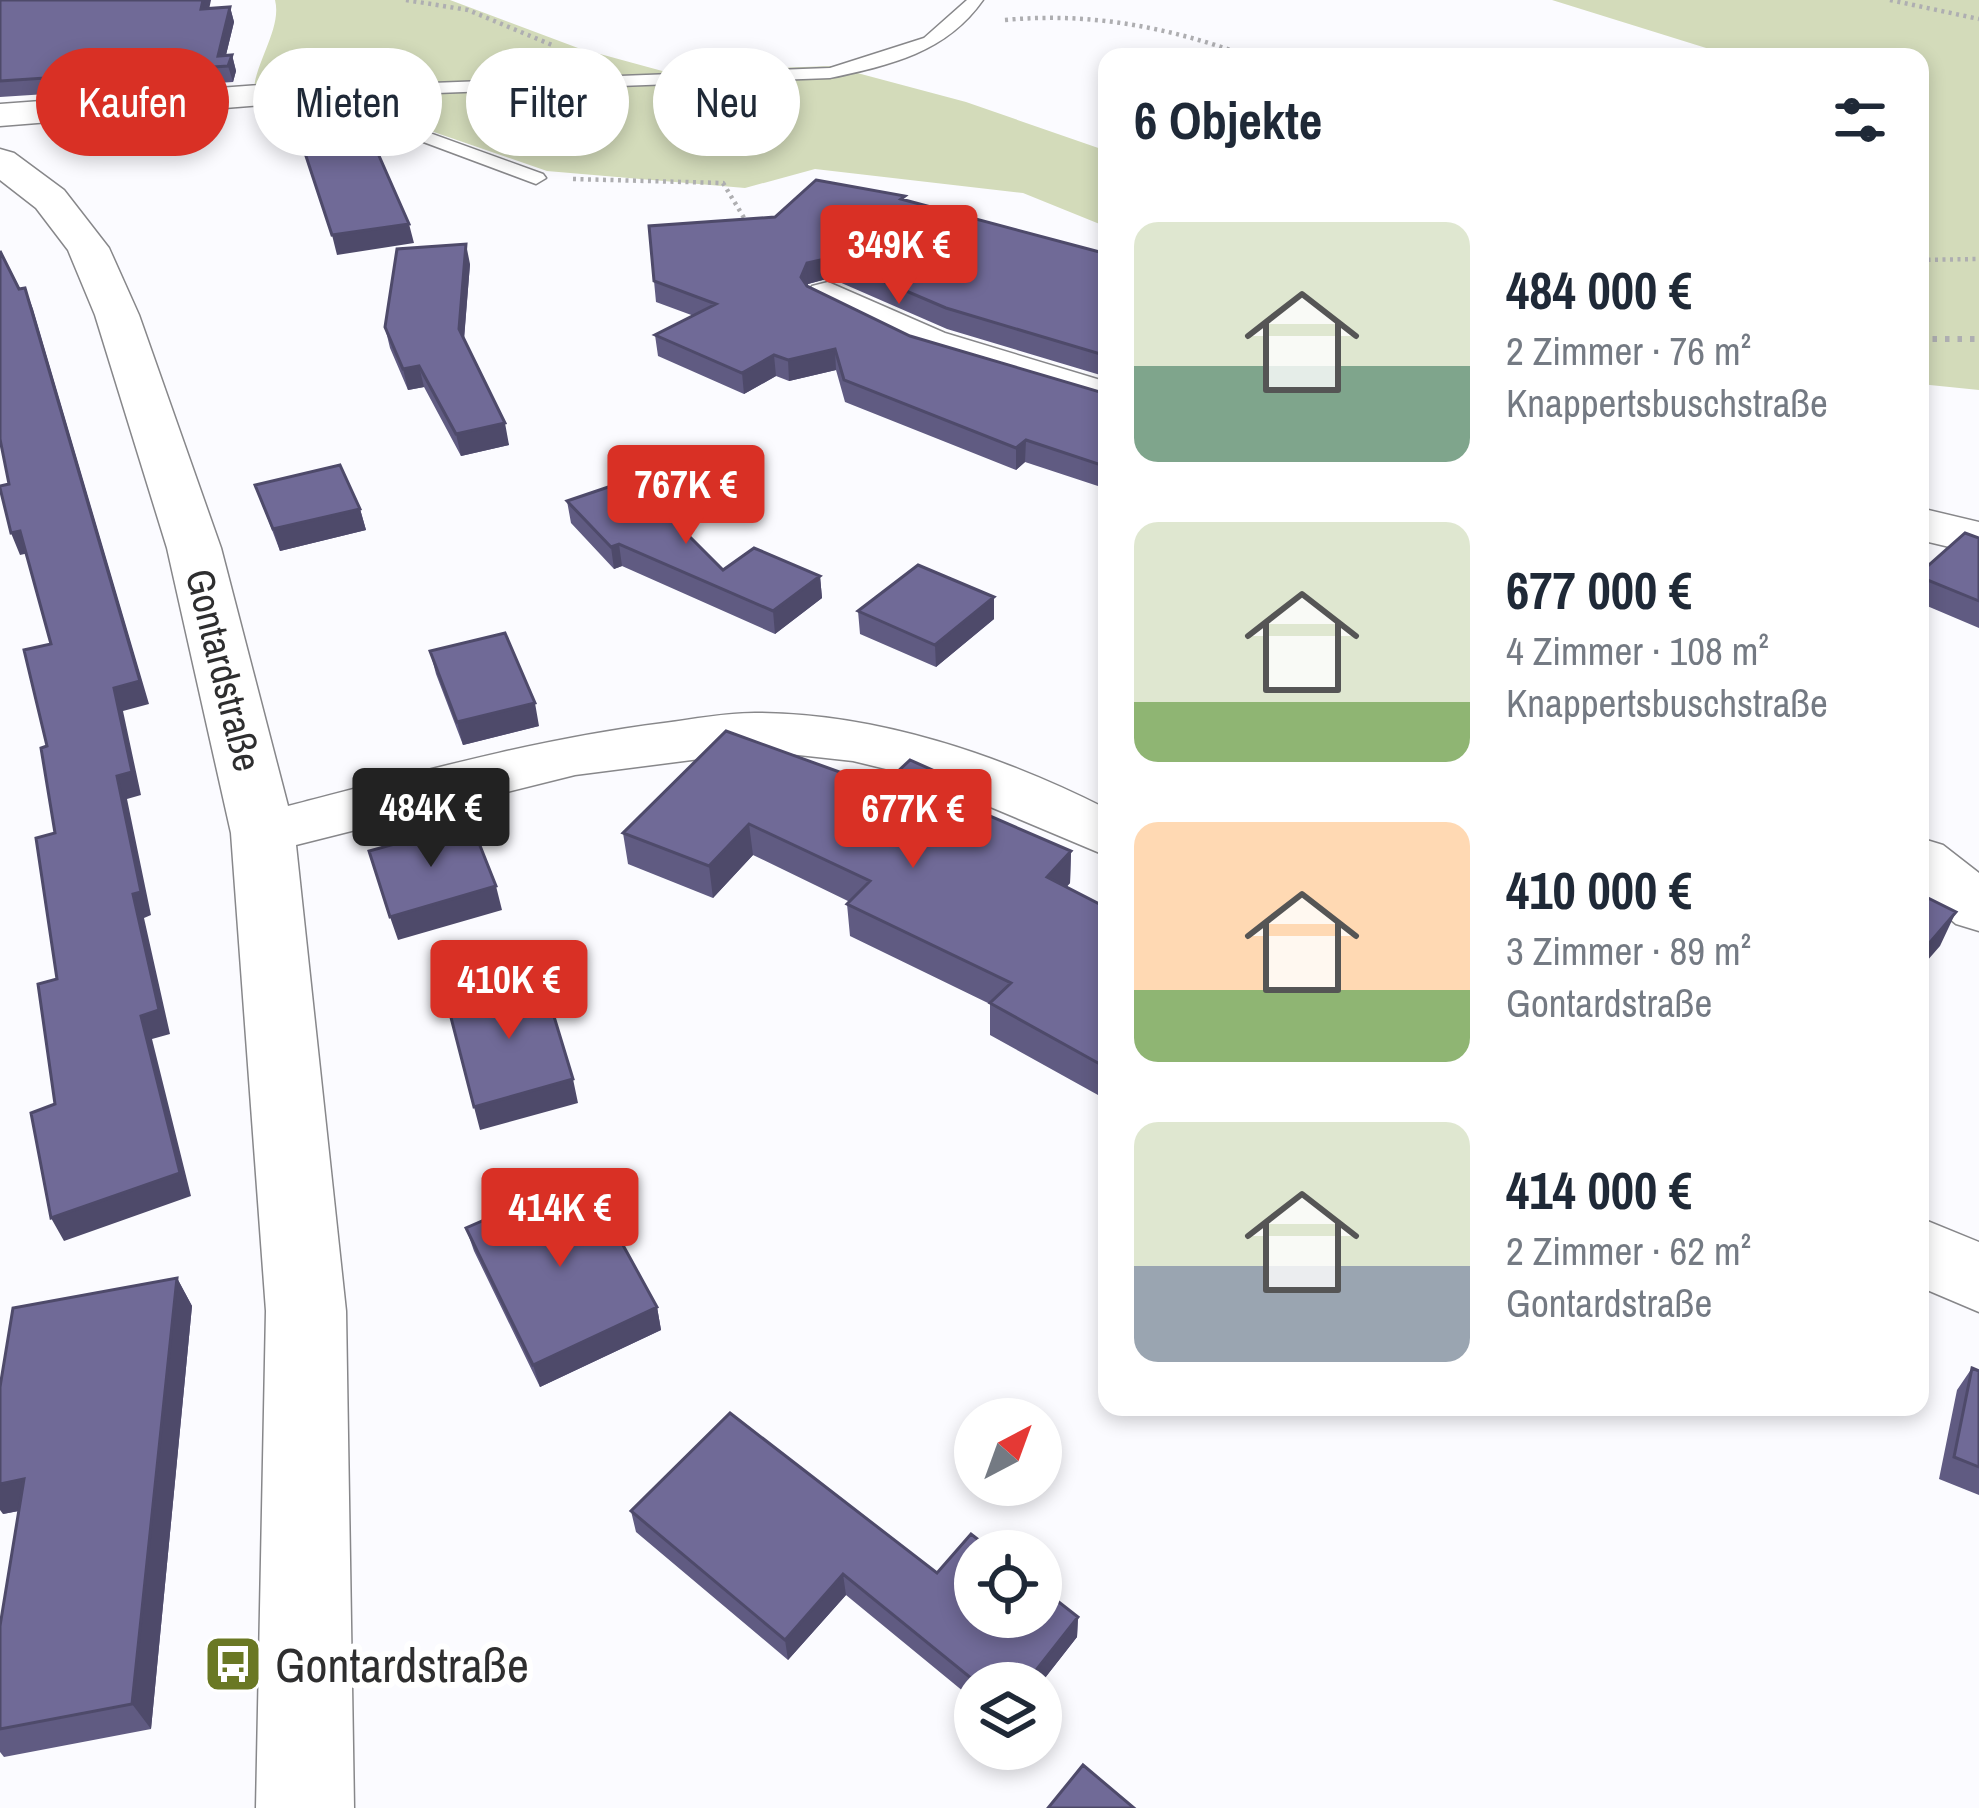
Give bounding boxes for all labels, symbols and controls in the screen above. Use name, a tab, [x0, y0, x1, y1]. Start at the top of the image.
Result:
chip: Kaufen	[36, 48, 229, 156]
chip: Mieten	[253, 48, 442, 156]
chip: Filter	[466, 48, 629, 156]
chip: Neu	[653, 48, 800, 156]
text: 6 Objekte	[1134, 86, 1322, 155]
icon: filters	[1827, 87, 1893, 153]
pin: 349K €	[801, 205, 997, 307]
text: 349K €	[847, 218, 951, 270]
text: 484 000 €	[1506, 256, 1692, 325]
icon: home	[1230, 270, 1374, 414]
text: 2 Zimmer · 76 m²	[1506, 325, 1751, 377]
text: Knappertsbuschstraße	[1506, 377, 1828, 429]
pin: 767K €	[588, 445, 784, 547]
text: 767K €	[634, 458, 738, 510]
text: 677 000 €	[1506, 556, 1692, 625]
street label: Gontardstraße	[174, 564, 274, 776]
icon: home	[1230, 570, 1374, 714]
text: 4 Zimmer · 108 m²	[1506, 625, 1769, 677]
text: Knappertsbuschstraße	[1506, 677, 1828, 729]
pin: 484K €	[333, 768, 529, 870]
pin: 677K €	[815, 769, 1011, 871]
text: 484K €	[379, 781, 483, 833]
text: 677K €	[861, 782, 965, 834]
text: 410 000 €	[1506, 856, 1692, 925]
icon: home	[1230, 870, 1374, 1014]
text: 3 Zimmer · 89 m²	[1506, 925, 1751, 977]
pin: 410K €	[411, 940, 607, 1042]
text: 410K €	[457, 953, 561, 1005]
text: Gontardstraße	[1506, 977, 1712, 1029]
text: 414 000 €	[1506, 1156, 1692, 1225]
pin: 414K €	[462, 1168, 658, 1270]
icon: home	[1230, 1170, 1374, 1314]
text: 414K €	[508, 1181, 612, 1233]
text: 2 Zimmer · 62 m²	[1506, 1225, 1751, 1277]
text: Gontardstraße	[1506, 1277, 1712, 1329]
north arrow	[954, 1398, 1062, 1506]
map controls	[954, 1398, 1062, 1770]
button: locate	[954, 1530, 1062, 1638]
place label: Gontardstraße	[275, 1632, 529, 1697]
bus stop icon: Gontardstraße	[202, 1633, 264, 1695]
button: layers	[954, 1662, 1062, 1770]

